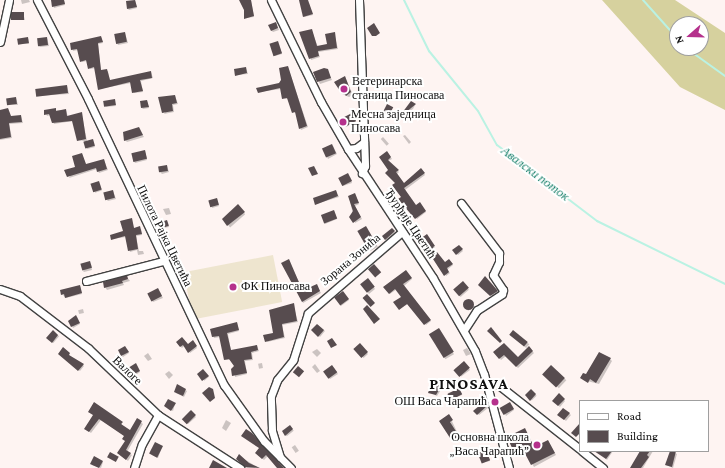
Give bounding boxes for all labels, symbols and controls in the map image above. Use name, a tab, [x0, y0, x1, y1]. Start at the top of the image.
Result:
north arrow	[669, 16, 709, 56]
text: N	[672, 34, 686, 45]
place label: Ветеринарска станица Пиносава	[352, 75, 444, 103]
marker: Ветеринарска станица Пиносава	[339, 84, 349, 94]
place label: Месна заједница Пиносава	[351, 108, 436, 136]
marker: Месна заједница Пиносава	[338, 117, 348, 127]
water label: Авалски поток	[498, 143, 572, 205]
street label: Пилота Рајка Цветића	[133, 183, 195, 289]
street label: Ђурђије Цветић	[381, 186, 439, 262]
street label: Зорана Зонића	[318, 231, 384, 289]
place label: ФК Пиносава	[241, 280, 310, 294]
marker: ФК Пиносава	[228, 282, 238, 292]
street label: Валоге	[109, 353, 145, 389]
district label: PINOSAVA	[429, 374, 509, 394]
place label: ОШ Васа Чарапић	[394, 395, 487, 409]
marker: ОШ Васа Чарапић	[490, 397, 500, 407]
legend	[579, 400, 709, 452]
text: Road	[617, 409, 641, 423]
text: Building	[617, 429, 658, 443]
place label: Основна школа „Васа Чарапић”	[450, 431, 529, 459]
marker: Основна школа „Васа Чарапић”	[532, 440, 542, 450]

